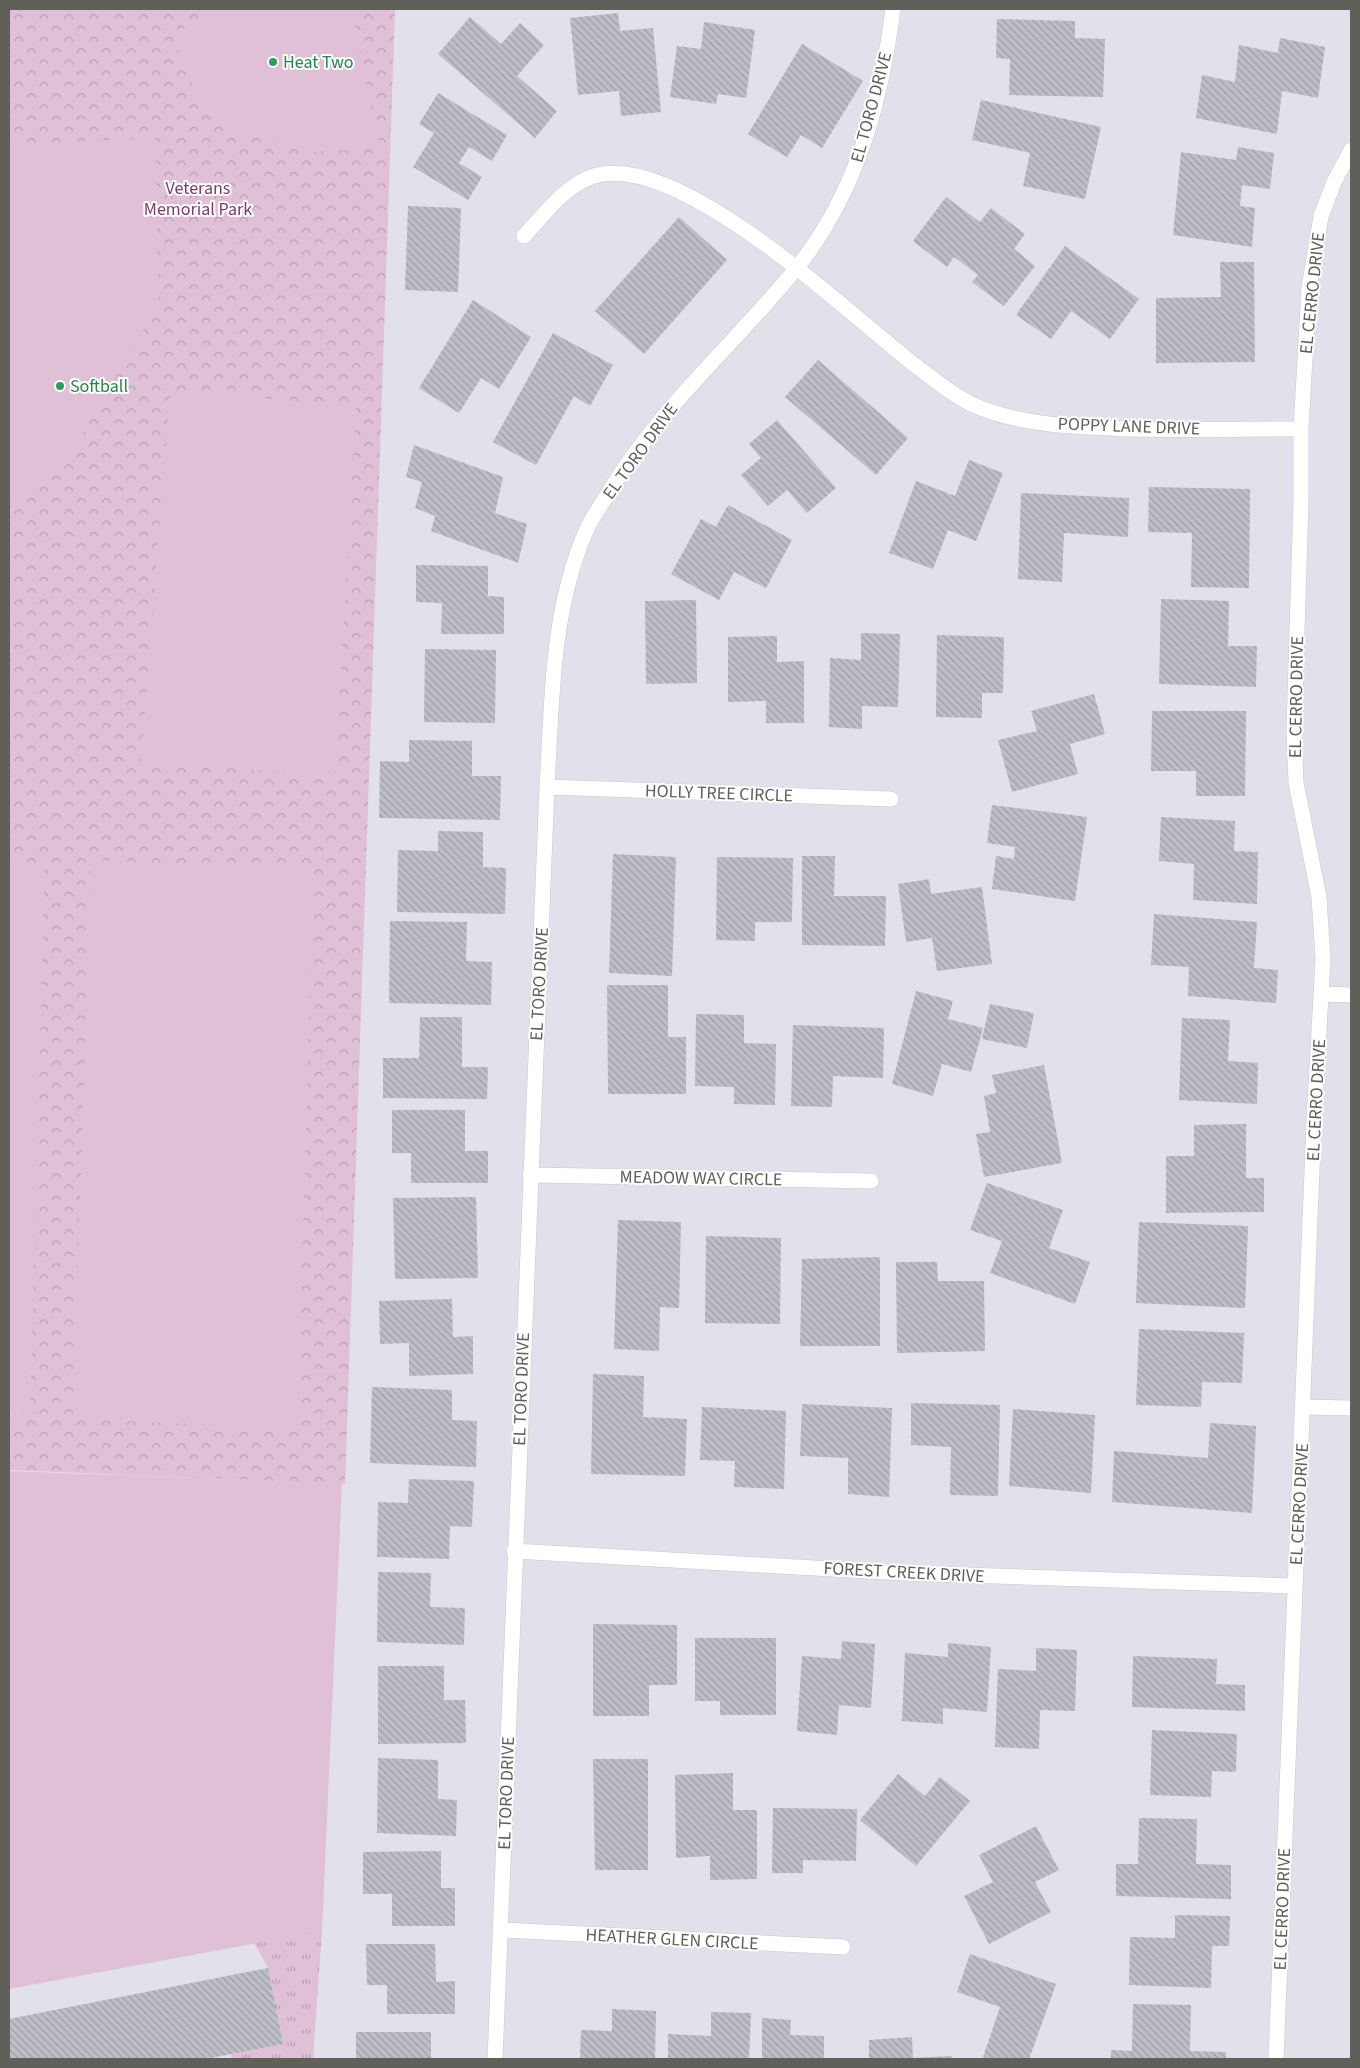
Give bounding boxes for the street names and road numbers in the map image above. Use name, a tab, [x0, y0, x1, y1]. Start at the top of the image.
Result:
street label: EL TORO DRIVE	[845, 49, 898, 165]
street label: EL CERRO DRIVE	[1294, 231, 1331, 355]
street label: EL TORO DRIVE	[597, 398, 684, 505]
street label: POPPY LANE DRIVE	[1057, 412, 1201, 441]
street label: EL CERRO DRIVE	[1283, 636, 1310, 758]
street label: HOLLY TREE CIRCLE	[644, 778, 793, 809]
street label: EL TORO DRIVE	[524, 927, 555, 1041]
street label: EL CERRO DRIVE	[1301, 1038, 1332, 1162]
street label: MEADOW WAY CIRCLE	[619, 1165, 783, 1192]
street label: EL TORO DRIVE	[507, 1332, 536, 1446]
street label: EL CERRO DRIVE	[1284, 1442, 1315, 1566]
street label: FOREST CREEK DRIVE	[823, 1556, 985, 1589]
street label: EL TORO DRIVE	[492, 1736, 521, 1850]
street label: EL CERRO DRIVE	[1268, 1847, 1297, 1971]
street label: HEATHER GLEN CIRCLE	[585, 1922, 759, 1957]

